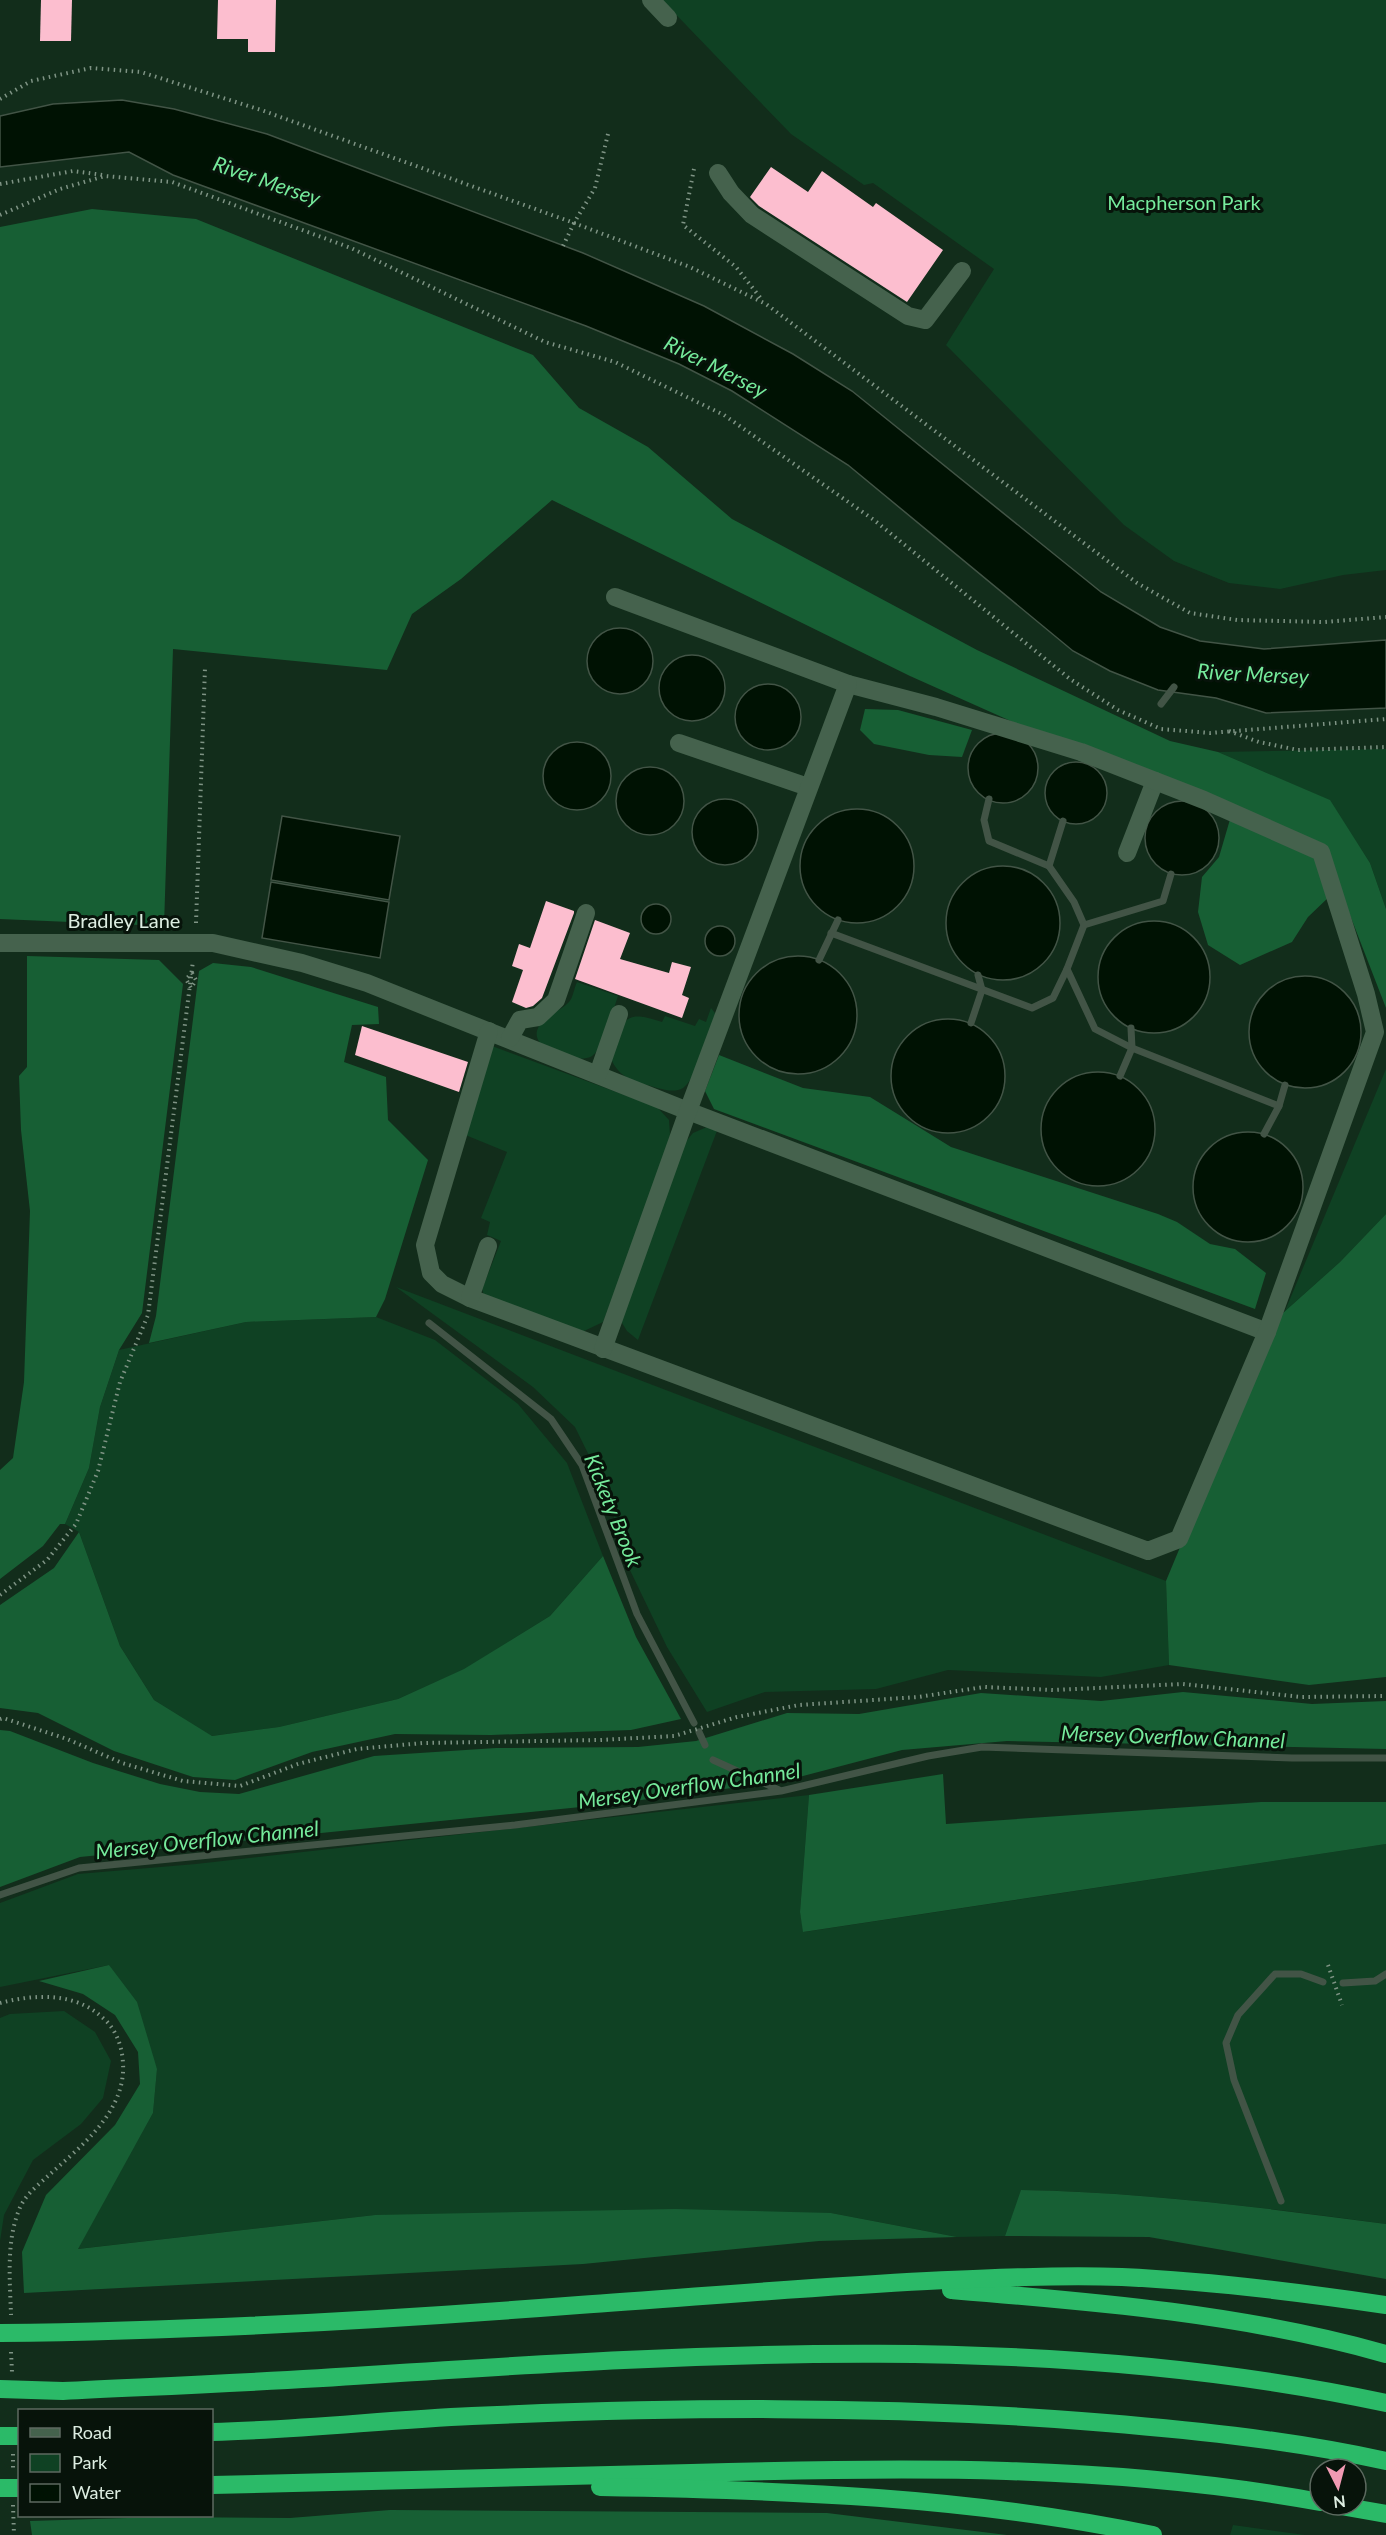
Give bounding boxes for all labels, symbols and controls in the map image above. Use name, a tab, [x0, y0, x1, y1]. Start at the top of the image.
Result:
water label: River Mersey	[210, 150, 325, 210]
park label: Macpherson Park	[1107, 190, 1261, 214]
water label: River Mersey	[661, 329, 772, 403]
water label: River Mersey	[1197, 658, 1310, 688]
street label: Bradley Lane	[68, 908, 180, 932]
water label: Kickety Brook	[580, 1450, 648, 1571]
water label: Mersey Overflow Channel	[1060, 1720, 1286, 1752]
water label: Mersey Overflow Channel	[576, 1757, 802, 1813]
water label: Mersey Overflow Channel	[94, 1815, 320, 1863]
legend	[18, 2409, 213, 2517]
text: Road	[72, 2421, 112, 2443]
text: Park	[72, 2451, 108, 2473]
north arrow	[1308, 2457, 1368, 2517]
text: Water	[72, 2481, 121, 2503]
text: N	[1332, 2492, 1347, 2513]

